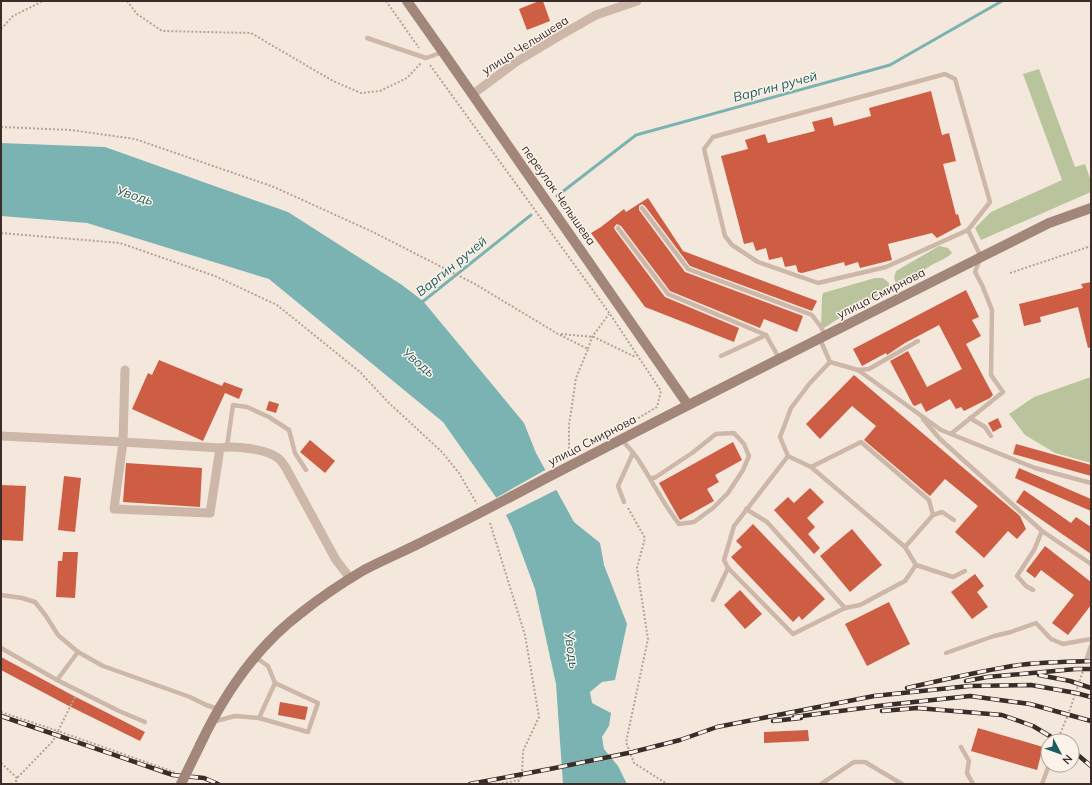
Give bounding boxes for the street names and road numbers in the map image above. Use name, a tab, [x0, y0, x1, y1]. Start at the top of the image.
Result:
street label: улица Челышева	[479, 12, 571, 78]
street label: переулок Челышева	[519, 142, 599, 248]
street label: улица Смирнова	[834, 264, 928, 322]
street label: улица Смирнова	[545, 411, 639, 469]

